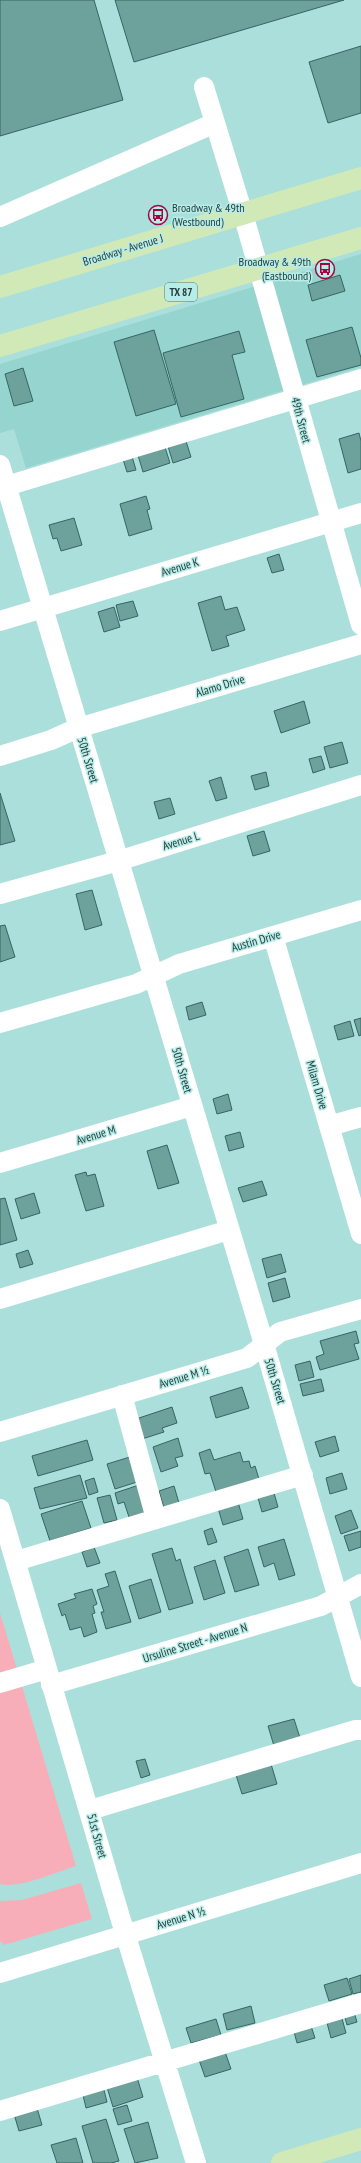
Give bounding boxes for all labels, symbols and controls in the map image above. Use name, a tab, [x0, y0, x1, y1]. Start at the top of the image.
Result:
place label: Broadway & 49th (Westbound)	[172, 200, 245, 229]
bus stop icon: Broadway & 49th (Westbound)	[147, 204, 169, 226]
street label: Broadway - Avenue J	[81, 230, 165, 269]
place label: Broadway & 49th (Eastbound)	[238, 254, 311, 283]
bus stop icon: Broadway & 49th (Eastbound)	[314, 258, 336, 280]
road number: TX 87	[165, 283, 197, 301]
street label: 49th Street	[288, 395, 315, 445]
street label: Avenue K	[159, 554, 201, 579]
street label: Alamo Drive	[193, 671, 246, 700]
street label: 50th Street	[74, 735, 103, 785]
street label: Avenue L	[161, 828, 201, 853]
street label: Austin Drive	[230, 926, 282, 955]
street label: 50th Street	[169, 1045, 196, 1095]
street label: Milam Drive	[303, 1059, 332, 1111]
street label: Avenue M	[74, 1121, 117, 1148]
street label: 50th Street	[261, 1356, 290, 1406]
street label: Avenue M ½	[157, 1362, 211, 1391]
street label: Ursuline Street - Avenue N	[141, 1619, 249, 1666]
street label: 51st Street	[84, 1812, 111, 1860]
street label: Avenue N ½	[155, 1903, 207, 1932]

